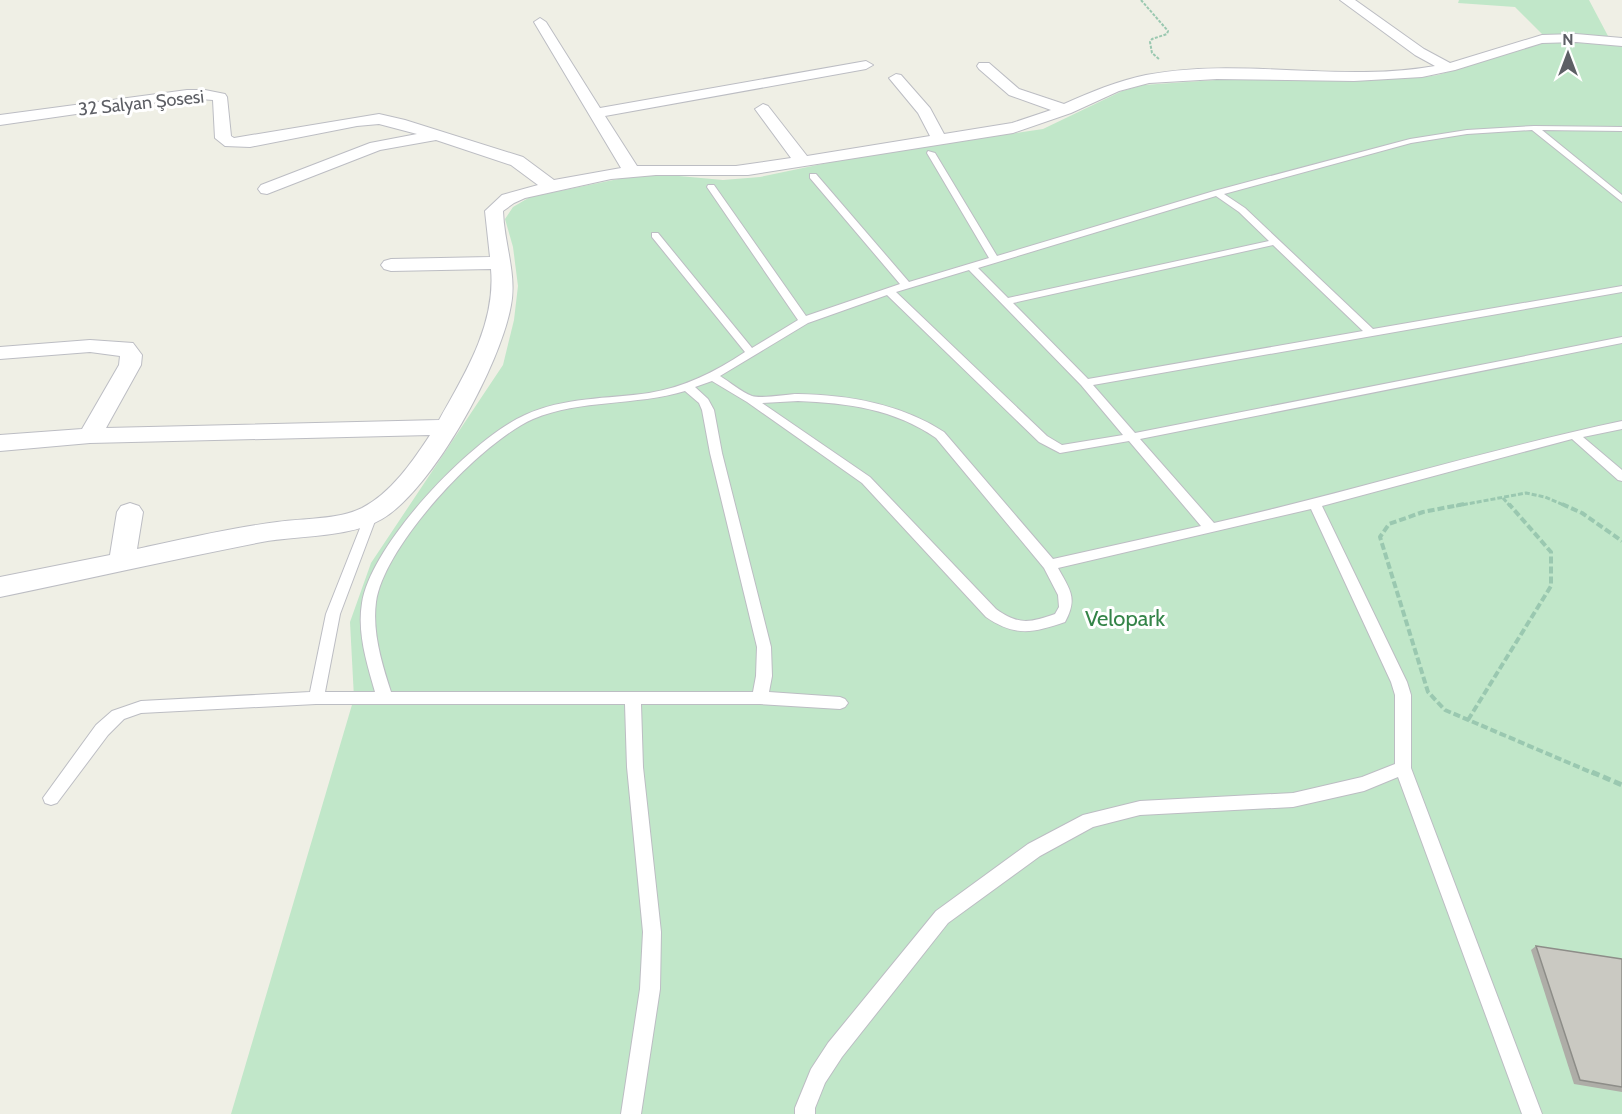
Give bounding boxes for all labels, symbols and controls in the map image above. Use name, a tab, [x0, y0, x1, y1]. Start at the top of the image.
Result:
north arrow	[1538, 24, 1598, 84]
text: N	[1562, 30, 1574, 49]
street label: 32 Salyan Şosesi	[77, 85, 205, 121]
park label: Velopark	[1085, 605, 1165, 632]

